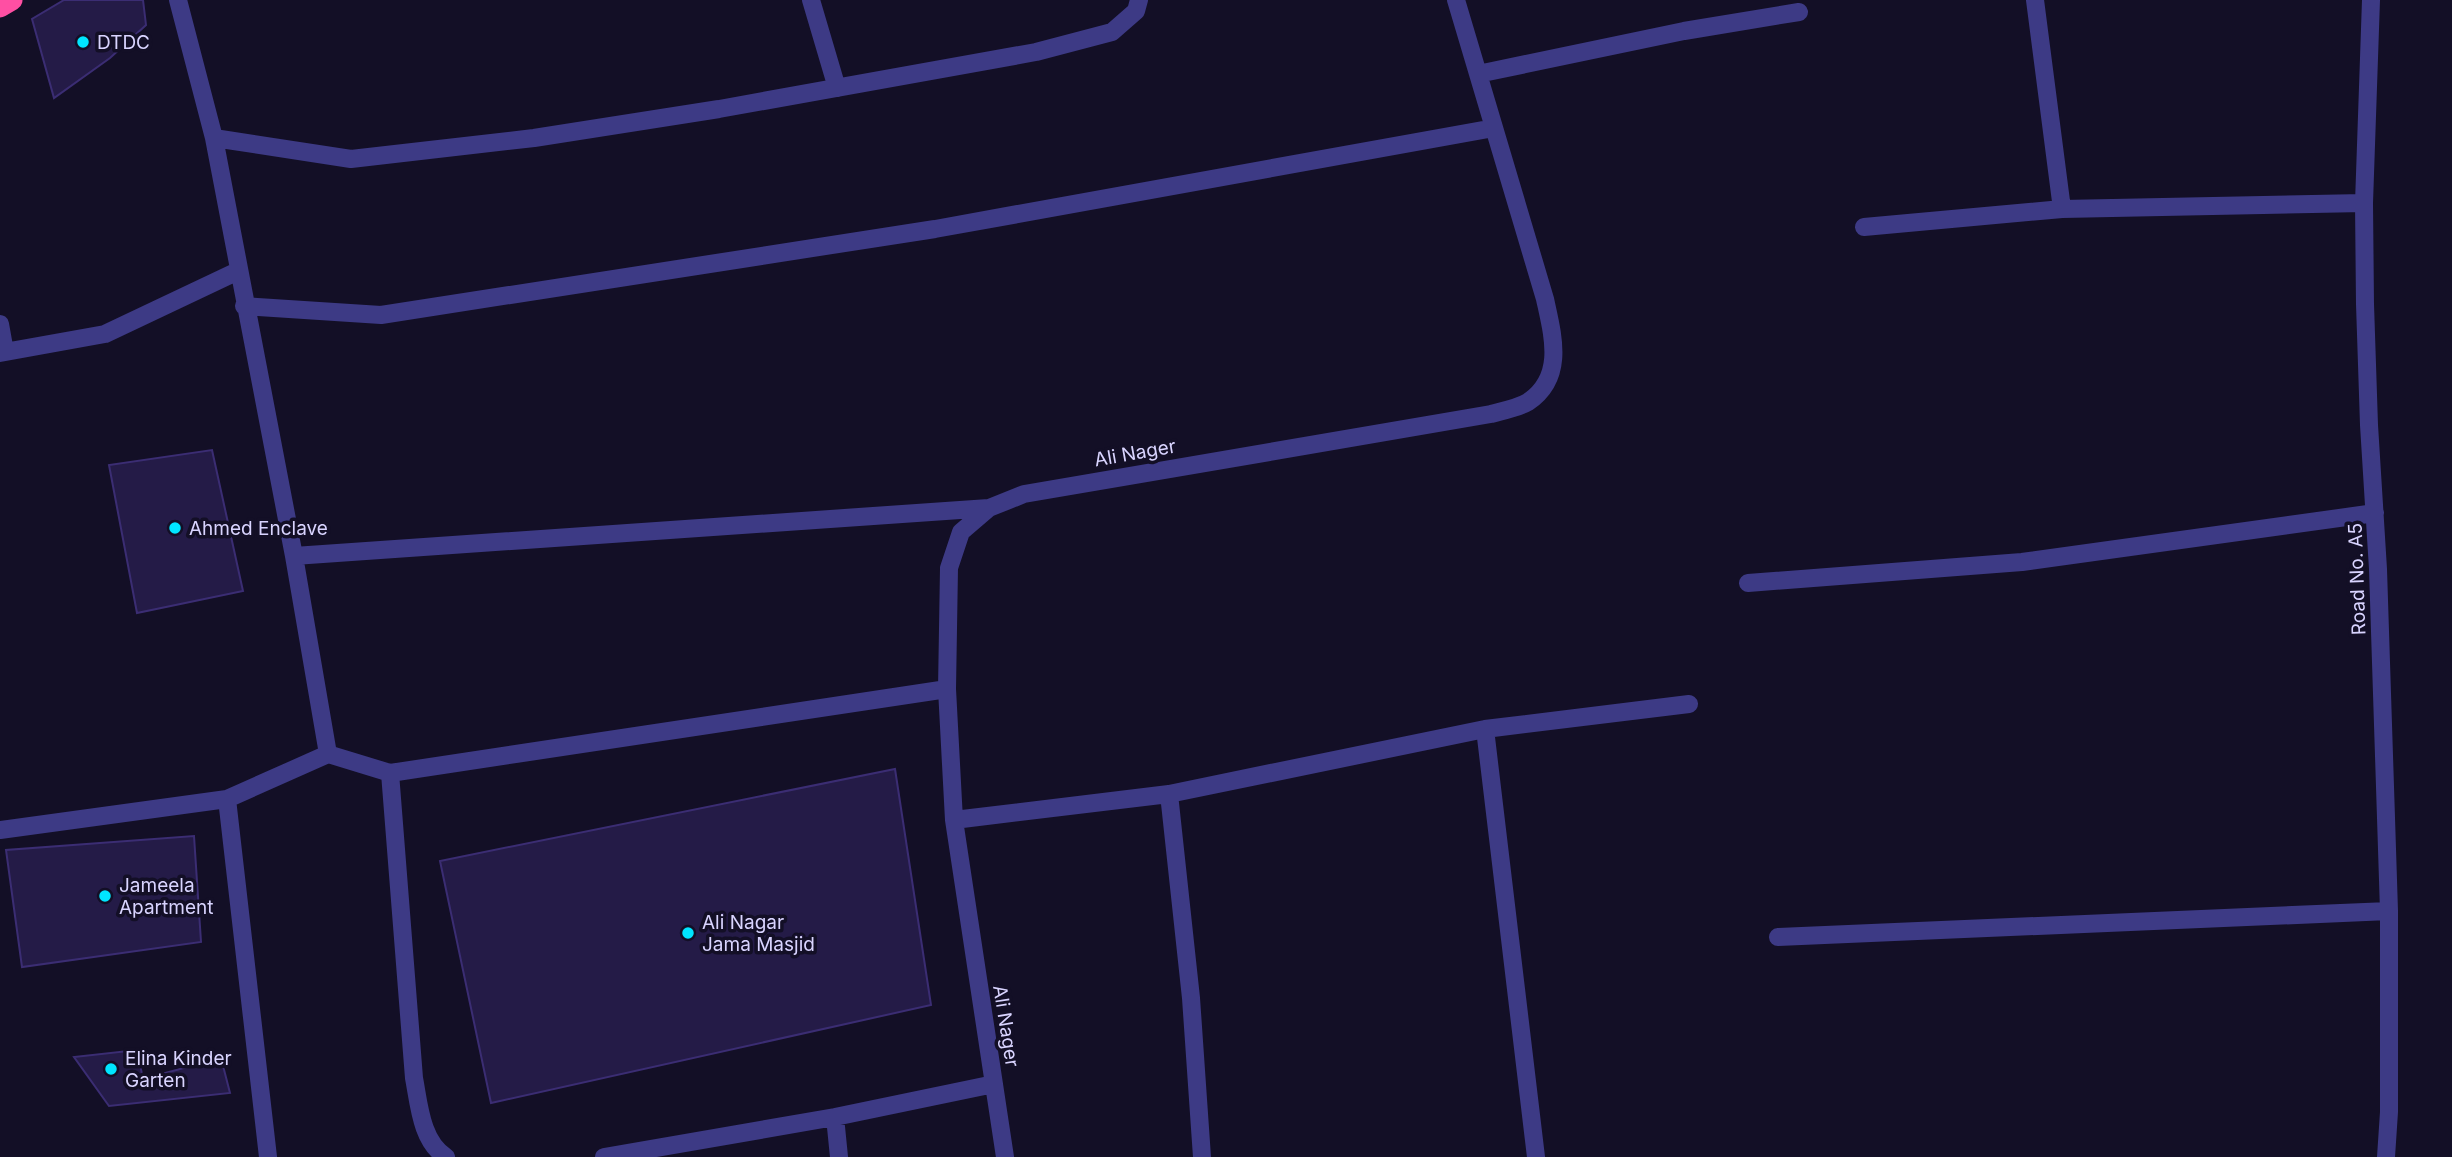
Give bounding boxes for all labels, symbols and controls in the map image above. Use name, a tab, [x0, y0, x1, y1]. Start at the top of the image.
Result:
place label: DTDC	[97, 31, 150, 54]
marker: DTDC	[75, 34, 91, 50]
street label: Ali Nager	[1092, 435, 1178, 471]
place label: Ahmed Enclave	[189, 517, 328, 540]
marker: Ahmed Enclave	[167, 520, 183, 536]
street label: Road No. A5	[2344, 522, 2370, 636]
place label: Jameela Apartment	[119, 874, 213, 919]
marker: Jameela Apartment	[97, 888, 113, 904]
place label: Ali Nagar Jama Masjid	[702, 911, 815, 956]
marker: Ali Nagar Jama Masjid	[680, 925, 696, 941]
street label: Ali Nager	[988, 983, 1024, 1069]
place label: Elina Kinder Garten	[125, 1047, 232, 1092]
marker: Elina Kinder Garten	[103, 1061, 119, 1077]

